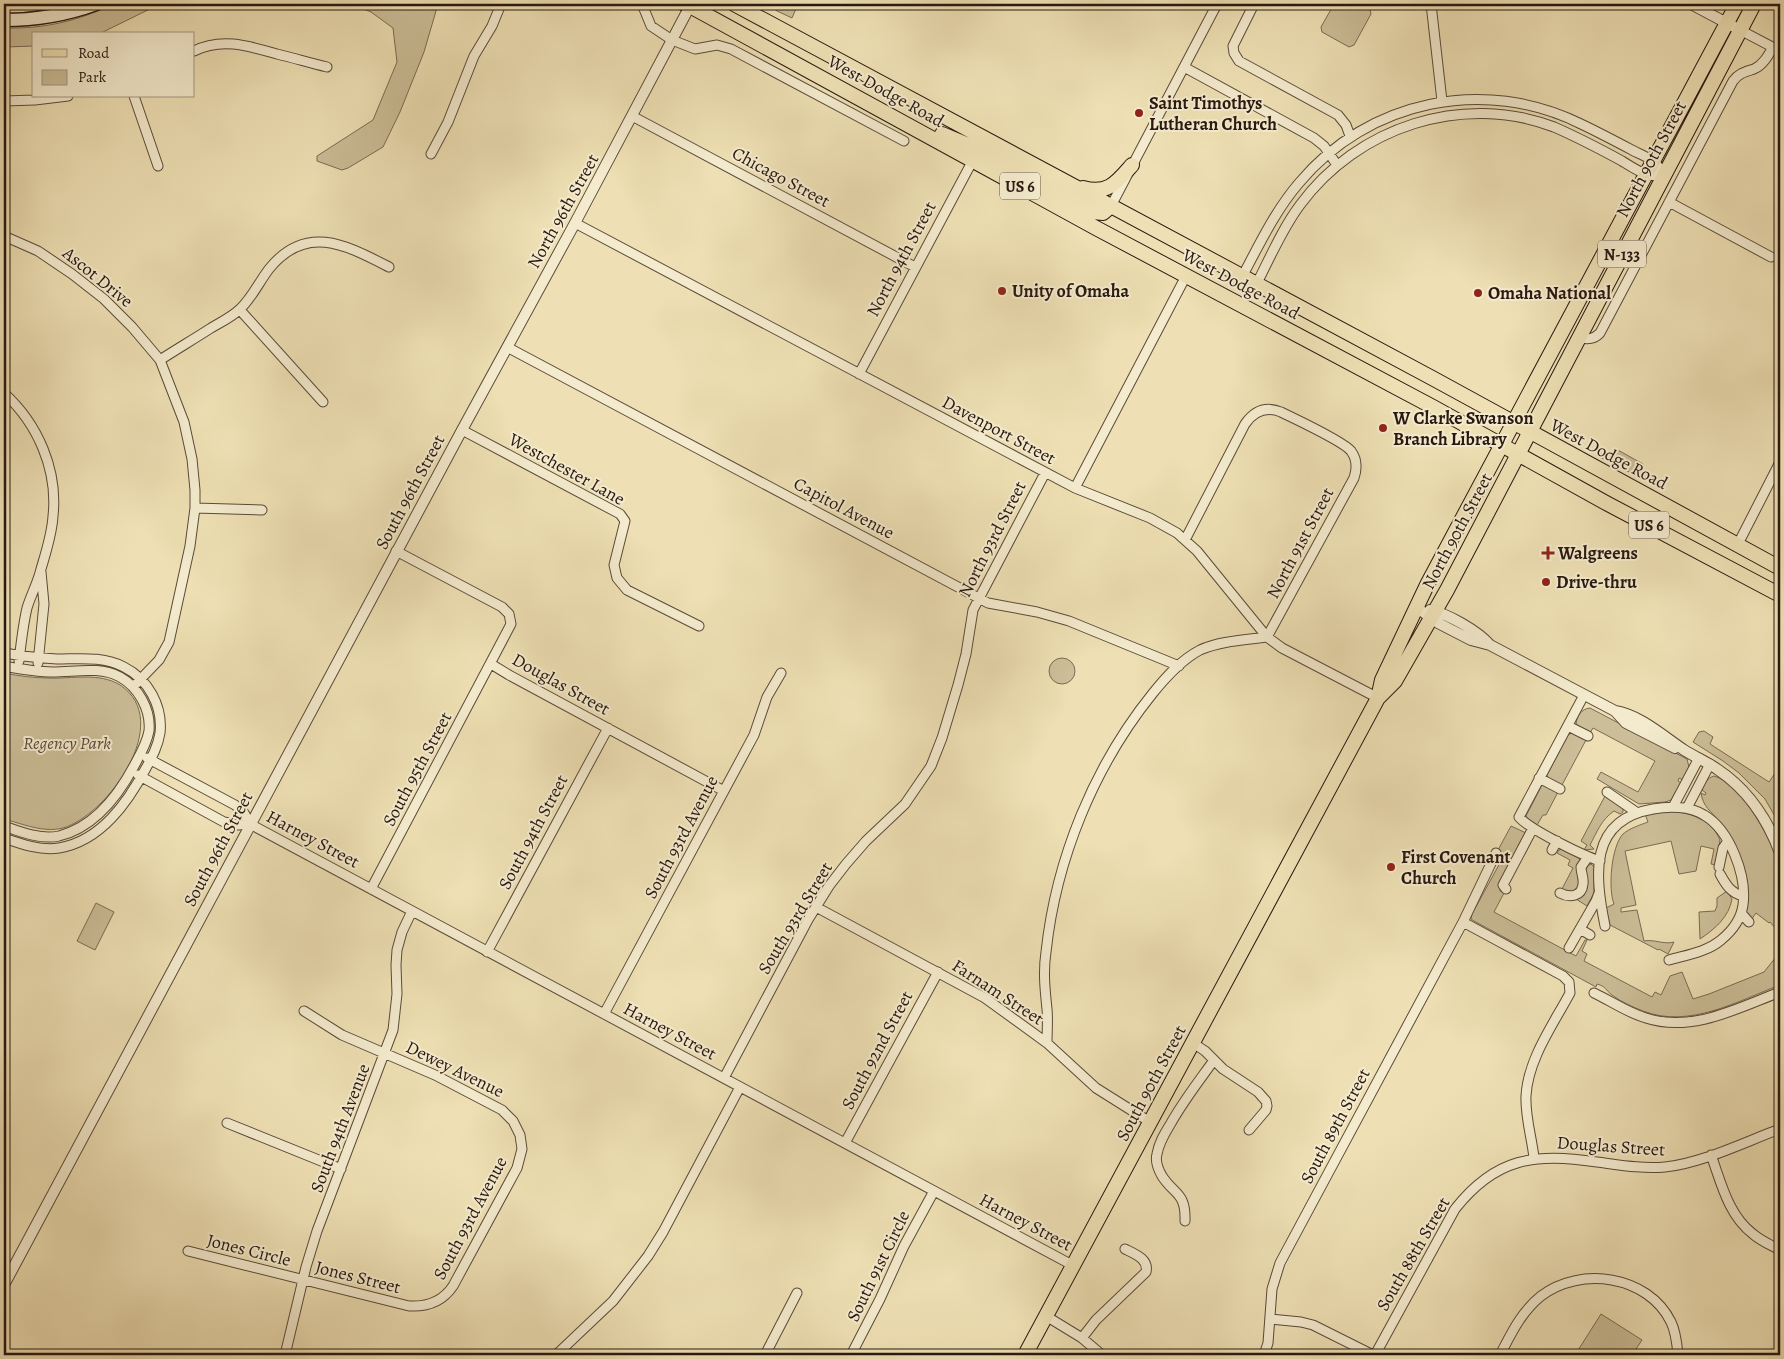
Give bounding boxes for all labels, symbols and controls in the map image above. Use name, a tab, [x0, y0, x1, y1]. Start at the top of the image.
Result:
legend	[32, 32, 195, 98]
text: Road	[78, 43, 110, 63]
street label: West Dodge Road	[823, 49, 949, 133]
text: Park	[78, 67, 107, 87]
place label: Saint Timothys Lutheran Church	[1149, 91, 1277, 136]
street label: North 90th Street	[1610, 96, 1692, 221]
marker: Saint Timothys Lutheran Church	[1133, 107, 1145, 119]
street label: Chicago Street	[728, 141, 834, 213]
street label: North 96th Street	[522, 149, 604, 273]
road number: US 6	[1000, 172, 1040, 200]
street label: North 94th Street	[861, 197, 941, 321]
road number: N-133	[1598, 240, 1646, 268]
street label: Ascot Drive	[57, 241, 138, 313]
street label: West Dodge Road	[1177, 243, 1304, 325]
place label: Unity of Omaha	[1012, 279, 1130, 303]
place label: Omaha National	[1488, 281, 1611, 305]
marker: Unity of Omaha	[996, 285, 1008, 297]
marker: Omaha National	[1472, 287, 1484, 299]
street label: Davenport Street	[938, 390, 1060, 470]
place label: W Clarke Swanson Branch Library	[1392, 406, 1534, 451]
street label: West Dodge Road	[1545, 413, 1672, 495]
marker: W Clarke Swanson Branch Library	[1377, 422, 1389, 434]
street label: Westchester Lane	[504, 427, 629, 511]
street label: South 96th Street	[370, 430, 450, 554]
street label: North 90th Street	[1416, 468, 1498, 593]
street label: Capitol Avenue	[789, 471, 899, 545]
street label: North 93rd Street	[952, 477, 1032, 601]
street label: North 91st Street	[1261, 483, 1339, 603]
road number: US 6	[1629, 512, 1669, 538]
place label: Walgreens	[1557, 541, 1638, 565]
marker: Walgreens	[1542, 547, 1554, 559]
place label: Drive-thru	[1556, 570, 1637, 594]
marker: Drive-thru	[1540, 576, 1552, 588]
street label: Douglas Street	[508, 647, 614, 721]
street label: South 95th Street	[377, 708, 457, 830]
park label: Regency Park	[23, 731, 111, 755]
street label: South 94th Street	[493, 770, 573, 894]
street label: South 93rd Avenue	[638, 771, 724, 903]
street label: South 96th Street	[178, 787, 258, 911]
street label: Harney Street	[262, 804, 364, 874]
place label: First Covenant Church	[1401, 845, 1511, 890]
street label: South 93rd Street	[752, 857, 838, 979]
marker: First Covenant Church	[1385, 861, 1397, 873]
street label: Farnam Street	[948, 953, 1049, 1031]
street label: South 92nd Street	[836, 986, 918, 1114]
street label: Harney Street	[619, 996, 721, 1066]
street label: South 90th Street	[1110, 1021, 1192, 1145]
street label: Dewey Avenue	[402, 1035, 508, 1103]
street label: South 94th Avenue	[304, 1060, 376, 1196]
street label: South 89th Street	[1295, 1064, 1376, 1188]
street label: Douglas Street	[1556, 1130, 1666, 1162]
street label: South 93rd Avenue	[427, 1152, 513, 1284]
street label: Harney Street	[975, 1187, 1077, 1257]
street label: South 88th Street	[1371, 1193, 1455, 1315]
street label: South 91st Circle	[841, 1206, 915, 1326]
street label: Jones Circle	[205, 1228, 293, 1272]
street label: Jones Street	[313, 1255, 403, 1299]

